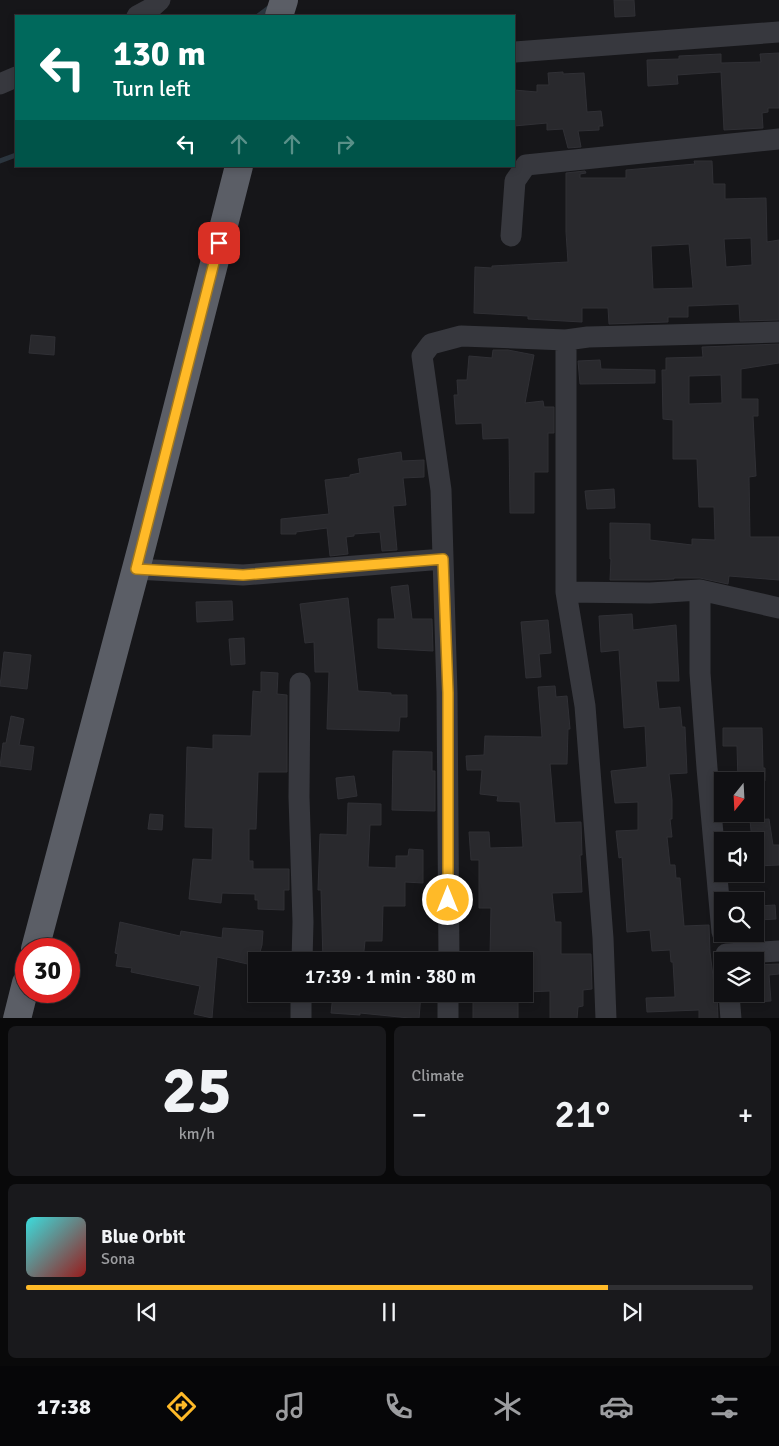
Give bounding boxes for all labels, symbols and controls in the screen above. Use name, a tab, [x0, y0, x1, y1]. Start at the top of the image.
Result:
text: 130 m	[113, 32, 206, 75]
icon: left	[30, 35, 95, 100]
text: Turn left	[113, 75, 191, 102]
icon: left	[172, 130, 200, 158]
icon: ahead	[225, 130, 253, 158]
icon: ahead	[278, 130, 306, 158]
icon: right	[331, 130, 359, 158]
pin	[198, 222, 240, 264]
icon: arrive	[205, 229, 233, 257]
north arrow	[714, 772, 764, 822]
map controls	[714, 772, 764, 1002]
button: sound	[714, 832, 764, 882]
position arrow	[421, 873, 473, 925]
button: search	[714, 892, 764, 942]
speed limit sign: 30	[15, 938, 80, 1003]
button: layers	[714, 952, 764, 1002]
text: 17:39 · 1 min · 380 m	[305, 965, 476, 989]
text: 25	[162, 1051, 232, 1131]
text: Climate	[412, 1066, 464, 1086]
text: 21°	[554, 1091, 610, 1138]
text: −	[412, 1098, 427, 1132]
text: +	[738, 1098, 753, 1132]
text: km/h	[179, 1124, 215, 1144]
text: Blue Orbit	[101, 1225, 185, 1249]
text: Sona	[101, 1249, 135, 1269]
icon: previous	[133, 1298, 161, 1326]
icon: pause	[375, 1298, 403, 1326]
icon: next	[618, 1298, 646, 1326]
icon: directions	[164, 1389, 199, 1424]
icon: music	[273, 1389, 308, 1424]
icon: phone	[381, 1389, 416, 1424]
icon: climate	[490, 1389, 525, 1424]
icon: car	[599, 1389, 634, 1424]
icon: filters	[707, 1389, 742, 1424]
text: 17:38	[37, 1393, 91, 1420]

